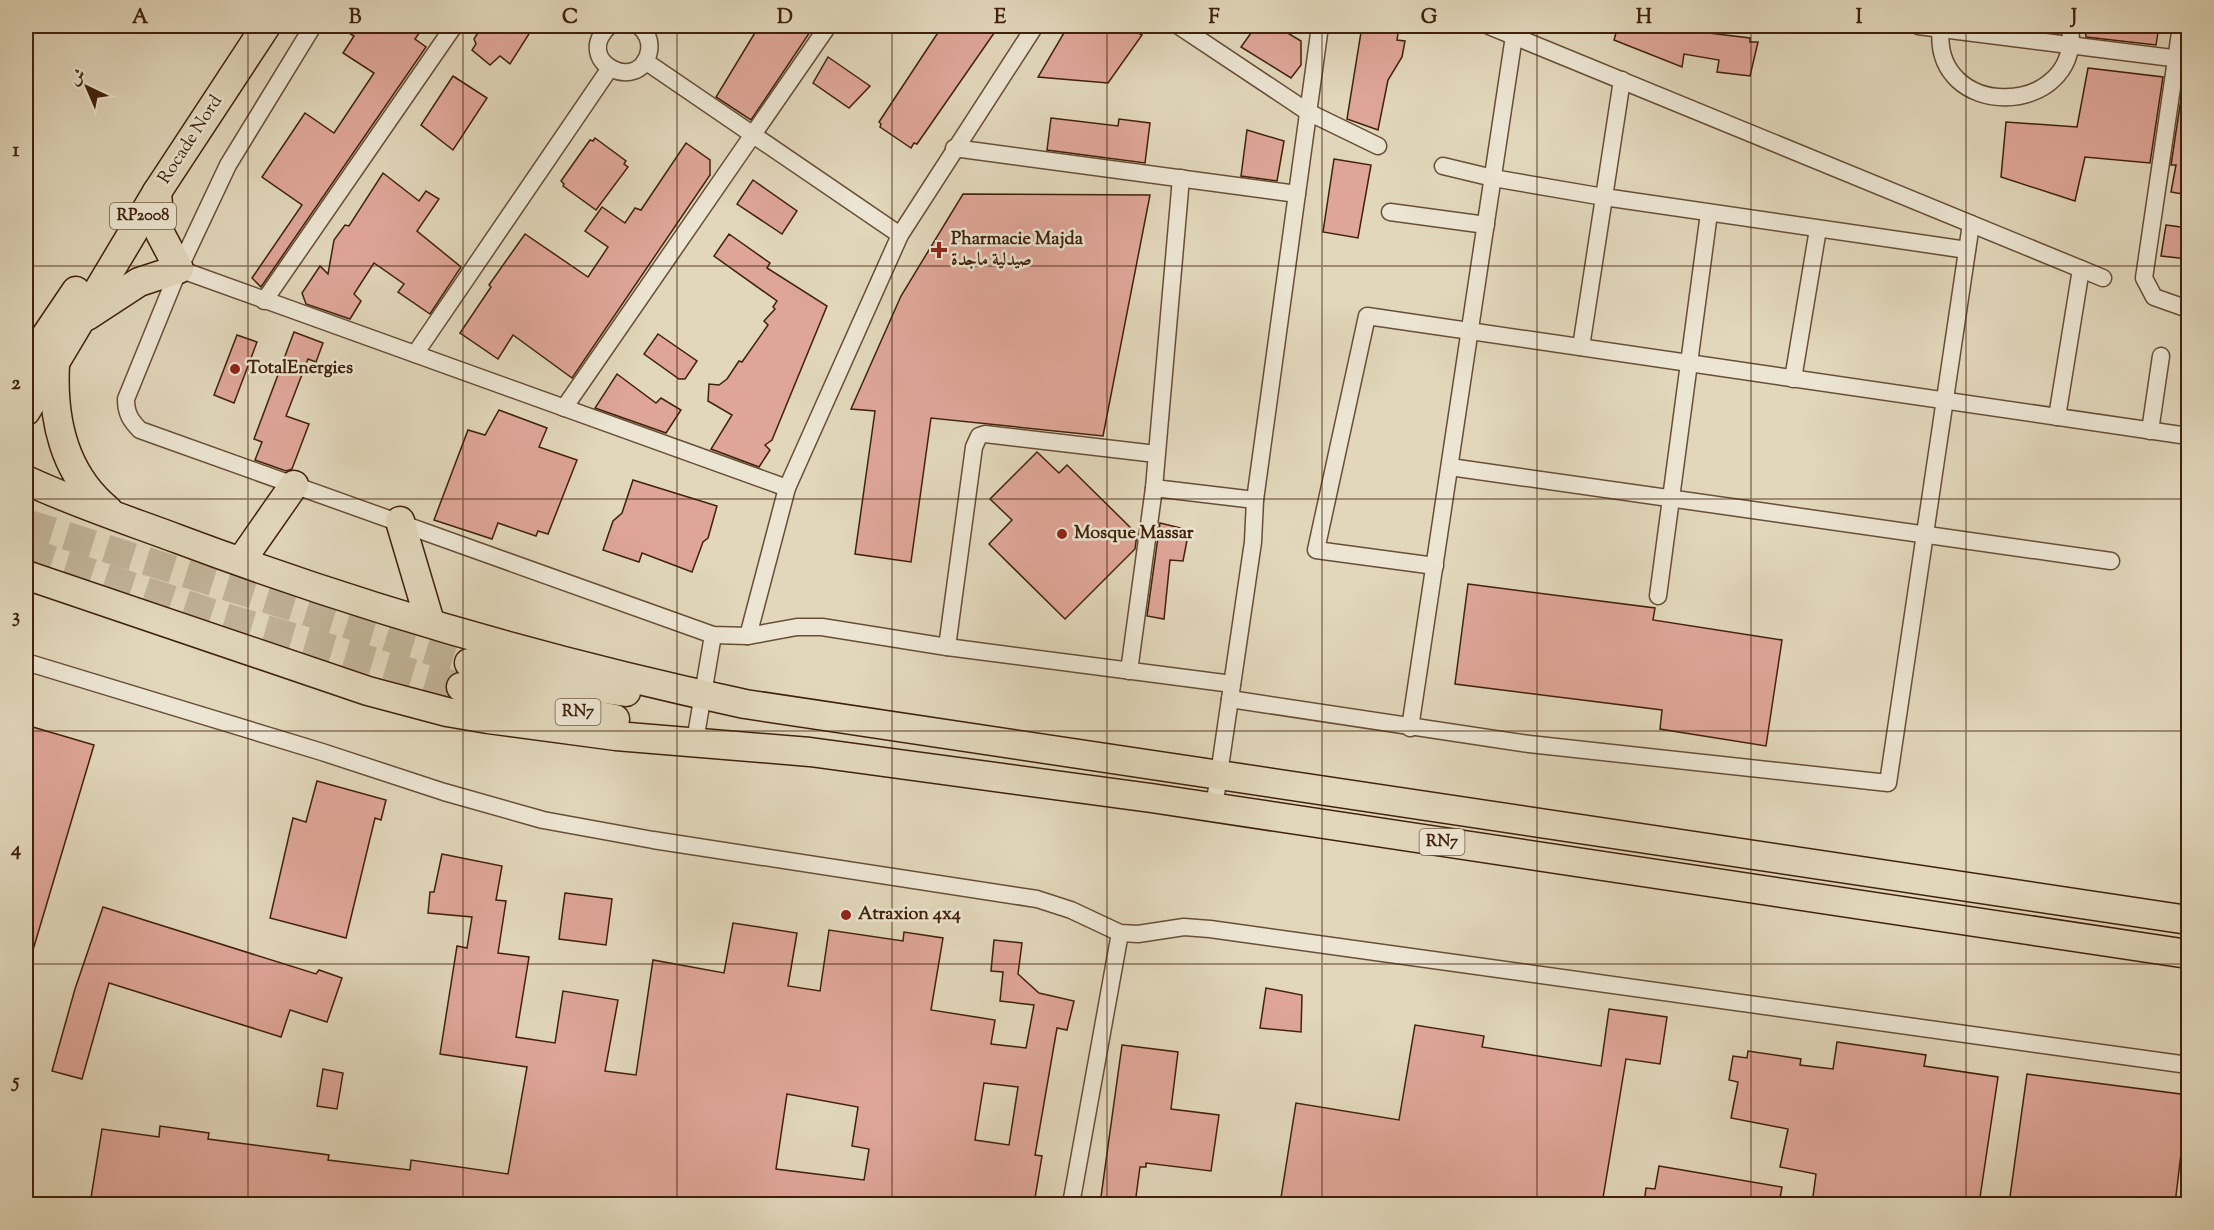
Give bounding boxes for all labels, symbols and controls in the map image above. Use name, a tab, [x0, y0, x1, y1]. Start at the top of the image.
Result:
text: A	[132, 4, 149, 33]
text: B	[349, 4, 362, 33]
text: C	[562, 4, 578, 33]
text: D	[777, 4, 793, 33]
text: E	[994, 4, 1007, 33]
text: F	[1208, 4, 1220, 33]
text: G	[1421, 4, 1438, 33]
text: H	[1636, 4, 1652, 33]
text: I	[1856, 4, 1863, 33]
text: J	[2069, 4, 2077, 33]
north arrow	[57, 57, 117, 117]
text: ش	[65, 64, 92, 92]
street label: Rocade Nord	[152, 90, 230, 190]
text: 1	[13, 137, 20, 166]
road number: RP2008	[110, 203, 176, 229]
place label: Pharmacie Majda صيدلية ماجدة	[951, 227, 1084, 274]
marker: Pharmacie Majda صيدلية ماجدة	[932, 243, 946, 257]
place label: TotalEnergies	[247, 356, 353, 382]
marker: TotalEnergies	[228, 362, 242, 376]
text: 2	[11, 370, 21, 399]
place label: Mosque Massar	[1074, 521, 1194, 547]
marker: Mosque Massar	[1055, 527, 1069, 541]
text: 3	[12, 603, 20, 632]
road number: RN7	[556, 699, 600, 725]
road number: RN7	[1420, 829, 1464, 855]
text: 4	[10, 836, 21, 865]
place label: Atraxion 4x4	[858, 902, 961, 928]
marker: Atraxion 4x4	[839, 908, 853, 922]
text: 5	[11, 1068, 20, 1097]

